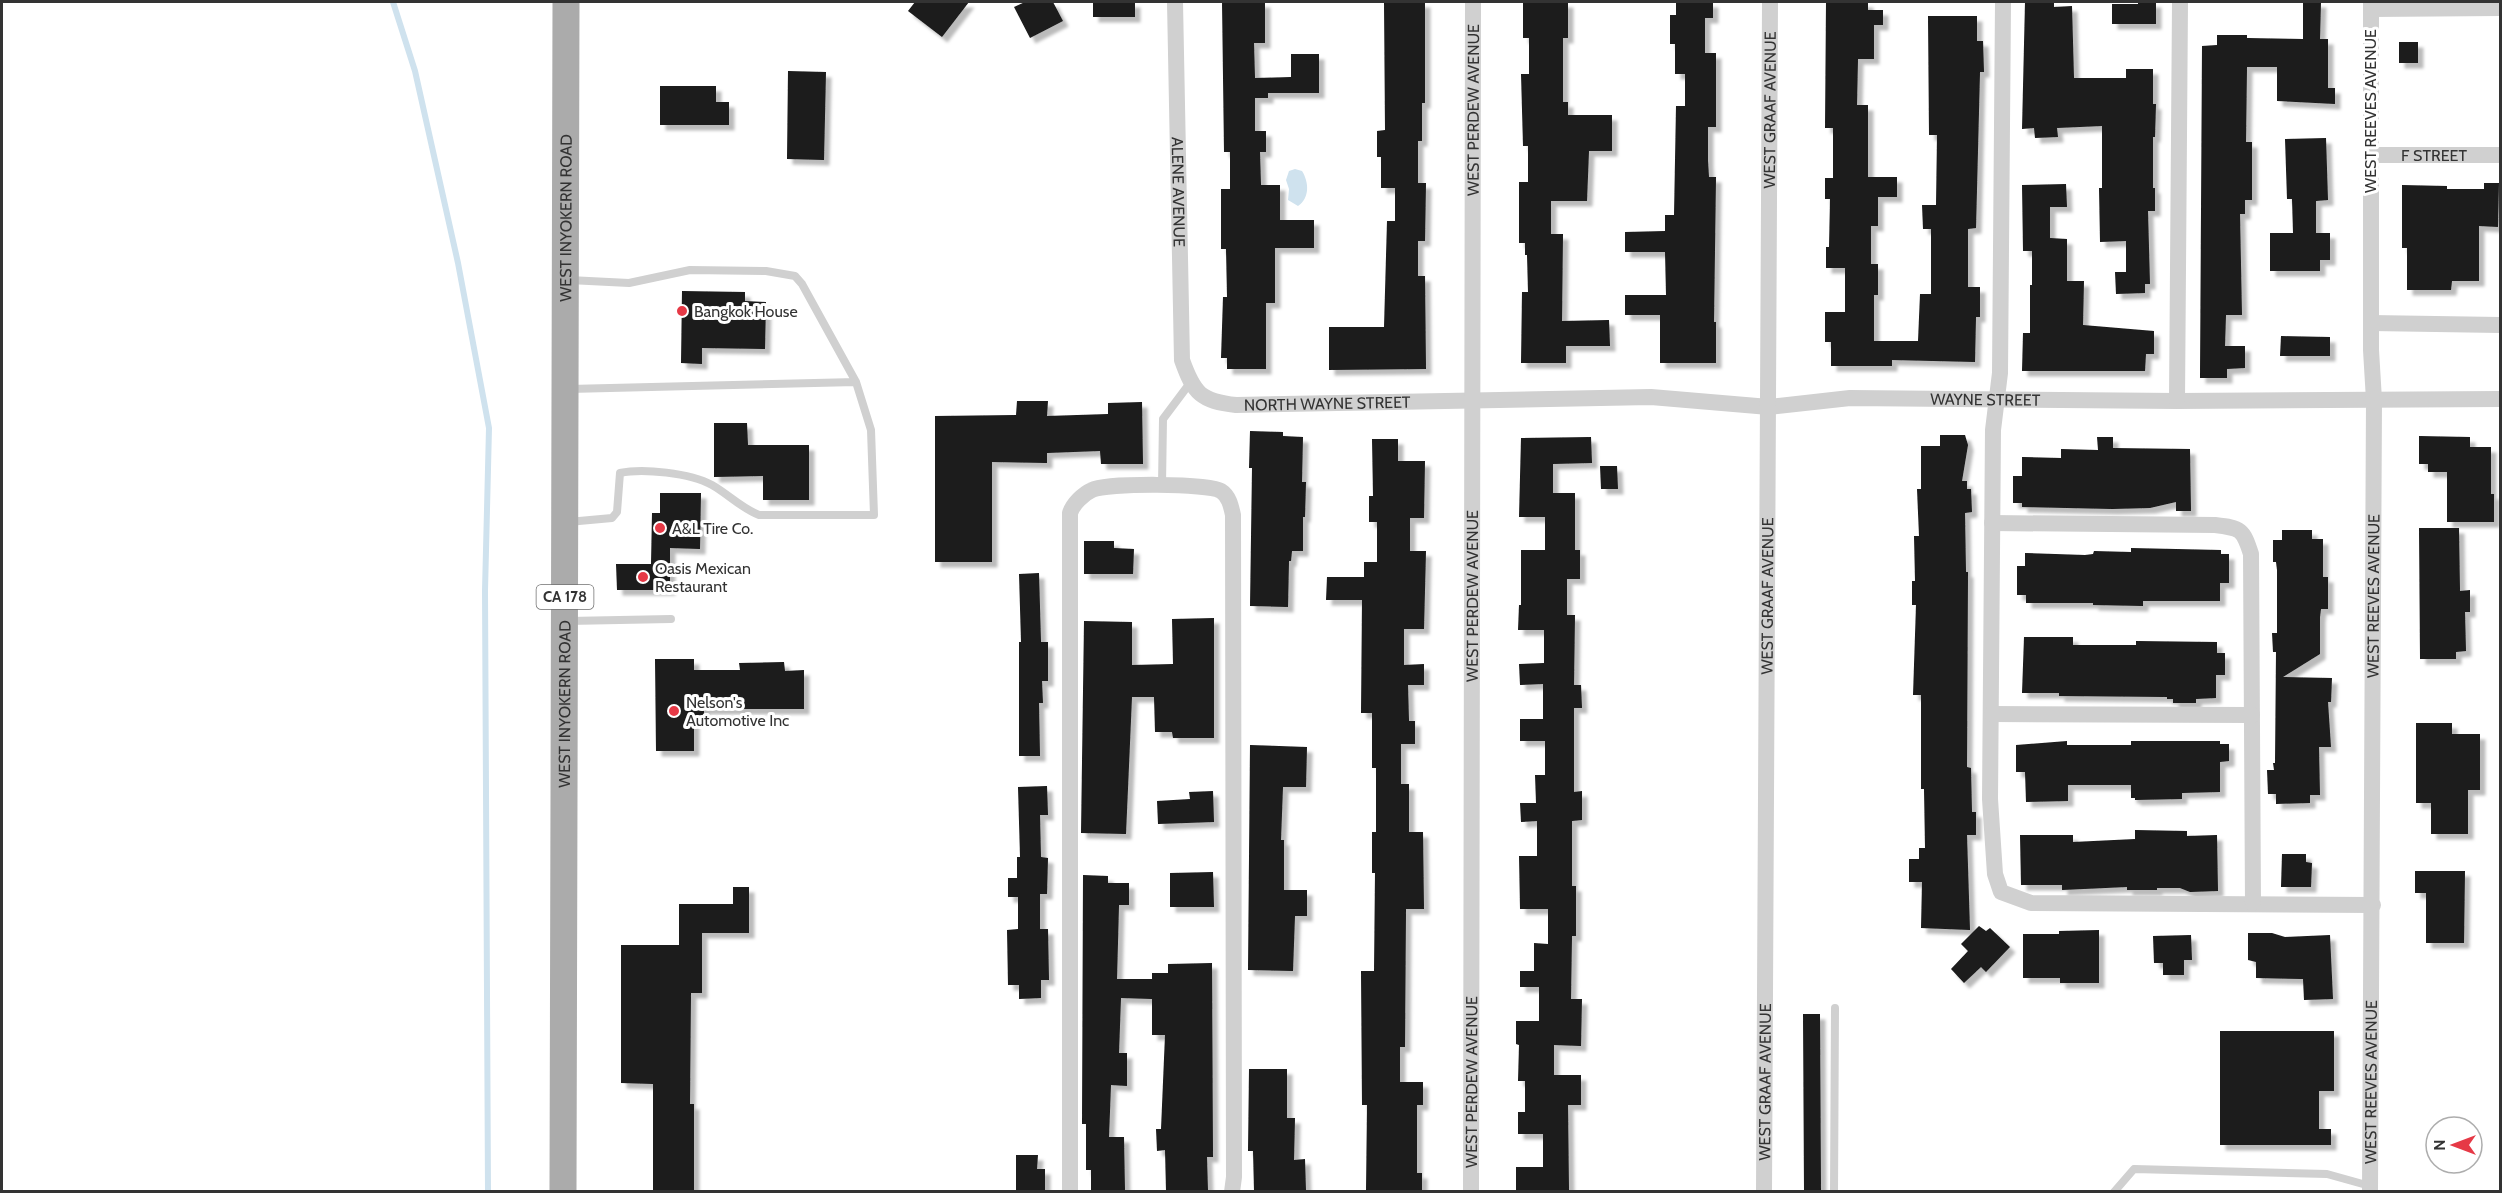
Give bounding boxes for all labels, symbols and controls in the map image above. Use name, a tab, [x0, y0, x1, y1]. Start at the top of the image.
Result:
street label: WEST PERDEW AVENUE	[1463, 24, 1482, 196]
street label: WEST REEVES AVENUE	[2361, 29, 2380, 193]
street label: WEST GRAAF AVENUE	[1760, 31, 1779, 189]
street label: WEST INYOKERN ROAD	[556, 134, 575, 302]
street label: ALENE AVENUE	[1168, 137, 1189, 247]
street label: F STREET	[2401, 146, 2467, 165]
place label: Bangkok House	[694, 302, 798, 321]
marker: Bangkok House	[675, 304, 689, 318]
street label: WAYNE STREET	[1930, 389, 2041, 409]
street label: NORTH WAYNE STREET	[1244, 392, 1411, 414]
street label: WEST PERDEW AVENUE	[1462, 510, 1482, 682]
street label: WEST REEVES AVENUE	[2363, 514, 2383, 678]
street label: WEST GRAAF AVENUE	[1757, 517, 1777, 675]
place label: A&L Tire Co.	[672, 519, 753, 538]
marker: A&L Tire Co.	[653, 521, 667, 535]
place label: Oasis Mexican Restaurant	[655, 559, 751, 596]
marker: Oasis Mexican Restaurant	[636, 570, 650, 584]
road number: CA 178	[536, 585, 594, 609]
street label: WEST INYOKERN ROAD	[555, 620, 574, 788]
place label: Nelson's Automotive Inc	[686, 693, 789, 730]
marker: Nelson's Automotive Inc	[667, 704, 681, 718]
street label: WEST PERDEW AVENUE	[1462, 996, 1481, 1168]
street label: WEST REEVES AVENUE	[2361, 1000, 2380, 1164]
street label: WEST GRAAF AVENUE	[1755, 1003, 1774, 1161]
north arrow	[2424, 1115, 2484, 1175]
text: N	[2430, 1139, 2449, 1151]

